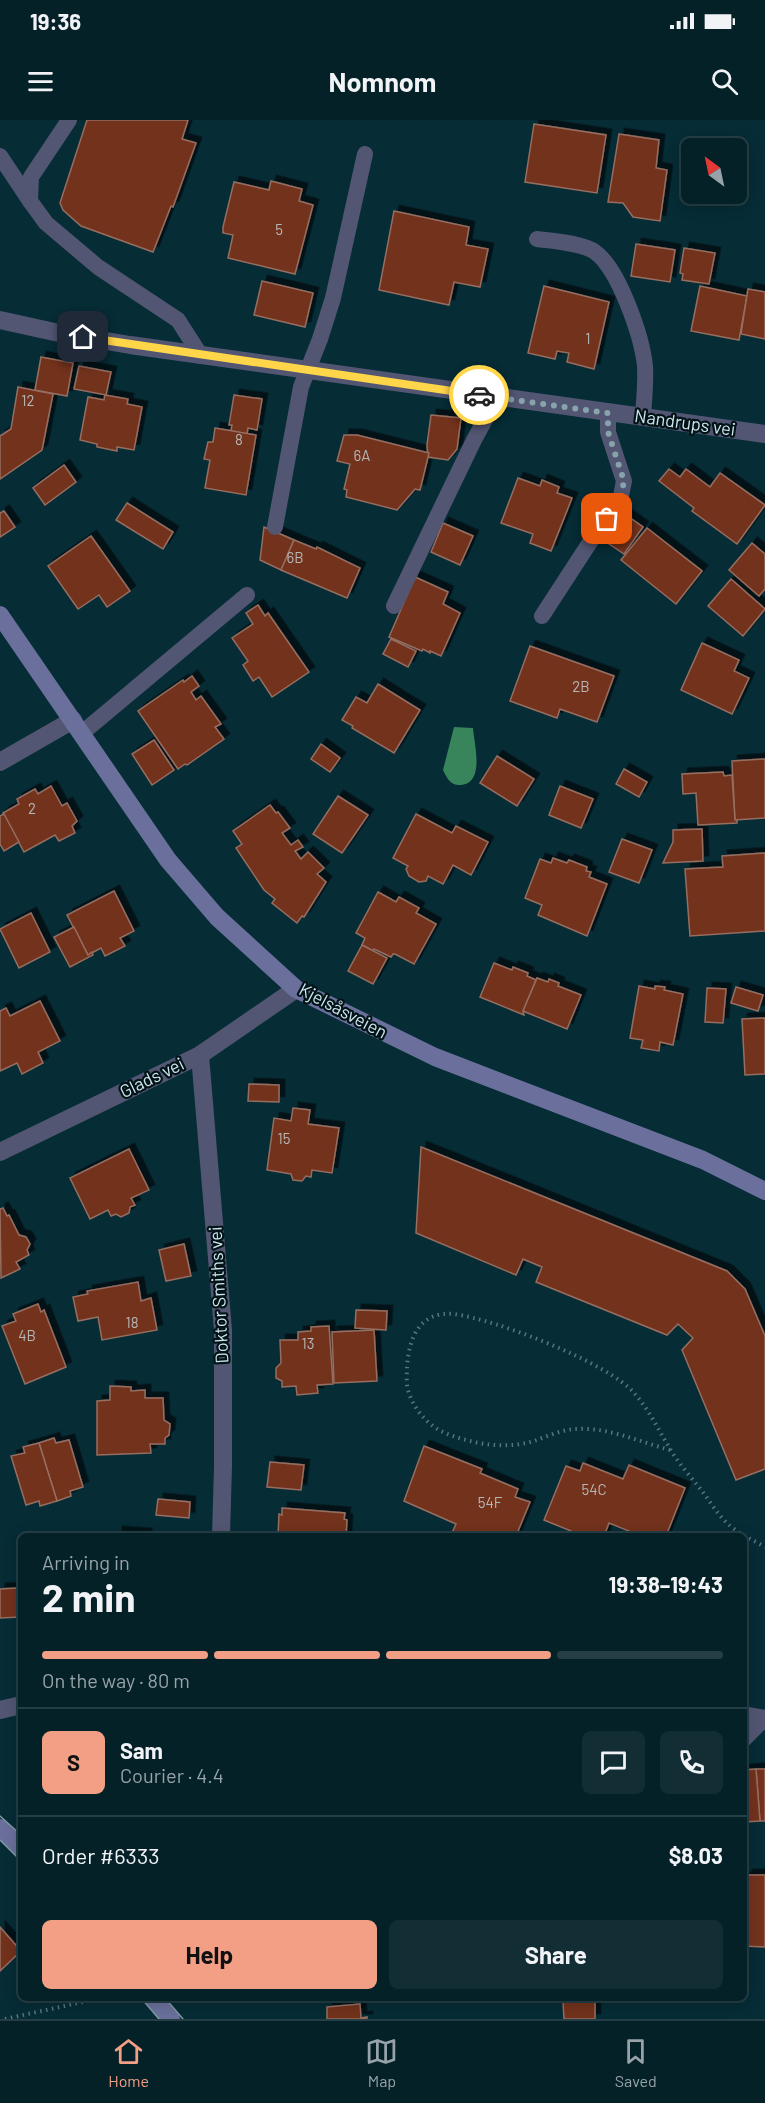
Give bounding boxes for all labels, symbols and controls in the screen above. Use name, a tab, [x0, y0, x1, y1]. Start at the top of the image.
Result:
text: 19:36	[30, 8, 81, 34]
icon: menu	[24, 65, 57, 98]
text: Nomnom	[329, 65, 436, 97]
icon: search	[708, 65, 741, 98]
north arrow	[681, 138, 747, 204]
map controls	[681, 138, 747, 204]
house number: 5	[275, 220, 283, 238]
pin	[57, 311, 108, 362]
icon: home	[66, 320, 99, 353]
house number: 1	[585, 329, 591, 347]
courier	[449, 365, 509, 425]
icon: car	[463, 379, 496, 412]
house number: 12	[21, 391, 35, 409]
street label: Nandrups vei	[633, 404, 737, 440]
house number: 8	[235, 430, 243, 448]
house number: 6A	[354, 446, 370, 464]
pin	[581, 493, 632, 544]
icon: bag	[590, 502, 623, 535]
house number: 6B	[286, 548, 304, 566]
house number: 2B	[572, 677, 590, 695]
house number: 2	[28, 799, 36, 817]
street label: Kjelsåsveien	[296, 978, 391, 1043]
street label: Glads vei	[116, 1052, 187, 1102]
house number: 15	[278, 1129, 290, 1147]
street label: Doktor Smiths vei	[203, 1226, 233, 1364]
house number: 18	[125, 1313, 139, 1331]
house number: 4B	[18, 1326, 36, 1344]
house number: 13	[302, 1334, 314, 1352]
house number: 54C	[581, 1480, 607, 1498]
house number: 54F	[478, 1493, 503, 1511]
text: Arriving in	[42, 1550, 130, 1574]
text: 19:38–19:43	[609, 1571, 723, 1597]
text: 2 min	[42, 1573, 135, 1620]
text: On the way · 80 m	[42, 1668, 190, 1692]
button: chat	[582, 1731, 645, 1794]
button: phone	[660, 1731, 723, 1794]
text: Sam	[120, 1737, 163, 1763]
text: S	[67, 1749, 80, 1775]
text: Courier · 4.4	[120, 1763, 224, 1787]
text: Order #6333	[42, 1842, 160, 1868]
text: $8.03	[669, 1842, 723, 1868]
button: Help	[42, 1920, 377, 1989]
button: Share	[389, 1920, 723, 1989]
tab: Home	[108, 2035, 149, 2090]
tab: Map	[365, 2035, 398, 2090]
tab: Saved	[615, 2035, 657, 2090]

